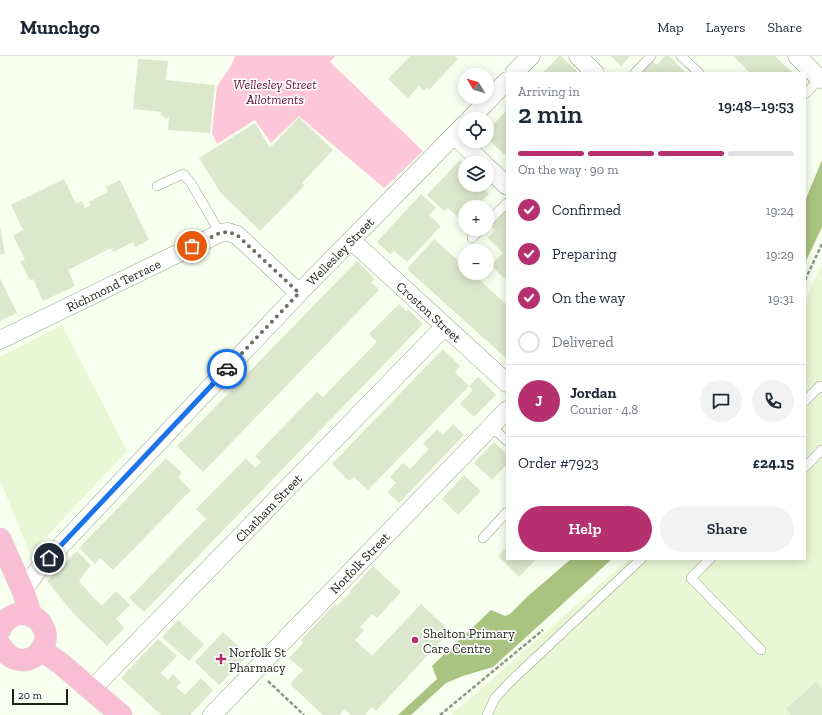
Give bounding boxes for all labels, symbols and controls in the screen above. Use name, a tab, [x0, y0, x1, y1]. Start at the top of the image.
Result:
text: Munchgo	[20, 16, 100, 39]
text: Map	[657, 19, 684, 36]
text: Layers	[706, 19, 745, 36]
text: Share	[767, 19, 802, 36]
north arrow	[458, 68, 494, 104]
map controls	[458, 68, 494, 280]
park label: Wellesley Street Allotments	[233, 77, 317, 107]
text: Arriving in	[518, 84, 580, 99]
text: 19:48–19:53	[718, 97, 794, 115]
text: 2 min	[518, 98, 582, 130]
button: locate	[458, 112, 494, 148]
button: layers	[458, 156, 494, 192]
text: On the way · 90 m	[518, 162, 618, 177]
icon: check	[518, 199, 540, 221]
button: +	[458, 200, 494, 236]
text: Confirmed	[552, 201, 621, 219]
text: 19:24	[765, 203, 794, 218]
street label: Wellesley Street	[304, 214, 377, 289]
pin	[175, 229, 209, 263]
icon: bag	[181, 235, 203, 257]
icon: check	[518, 243, 540, 265]
button: −	[458, 244, 494, 280]
text: Preparing	[552, 245, 617, 263]
text: 19:29	[766, 247, 794, 262]
street label: Richmond Terrace	[64, 256, 163, 315]
street label: Croston Street	[393, 279, 464, 346]
icon: check	[518, 287, 540, 309]
text: On the way	[552, 289, 625, 307]
text: 19:31	[768, 291, 794, 306]
text: Delivered	[552, 333, 614, 351]
courier	[207, 349, 247, 389]
icon: car	[216, 358, 238, 380]
button: chat	[700, 380, 742, 422]
button: phone	[752, 380, 794, 422]
text: Jordan	[570, 384, 616, 402]
text: J	[535, 392, 543, 410]
text: Courier · 4.8	[570, 402, 638, 417]
text: Order #7923	[518, 454, 599, 472]
text: £24.15	[753, 454, 794, 472]
street label: Chatham Street	[232, 471, 305, 545]
button: Help	[518, 506, 652, 552]
button: Share	[660, 506, 794, 552]
street label: Norfolk Street	[327, 529, 393, 597]
pin	[32, 541, 66, 575]
icon: home	[38, 547, 60, 569]
place label: Shelton Primary Care Centre	[423, 626, 515, 656]
marker: Shelton Primary Care Centre	[410, 635, 420, 645]
place label: Norfolk St Pharmacy	[229, 645, 286, 675]
marker: Norfolk St Pharmacy	[216, 654, 226, 664]
scale bar	[12, 687, 68, 706]
text: 20 m	[18, 689, 42, 702]

